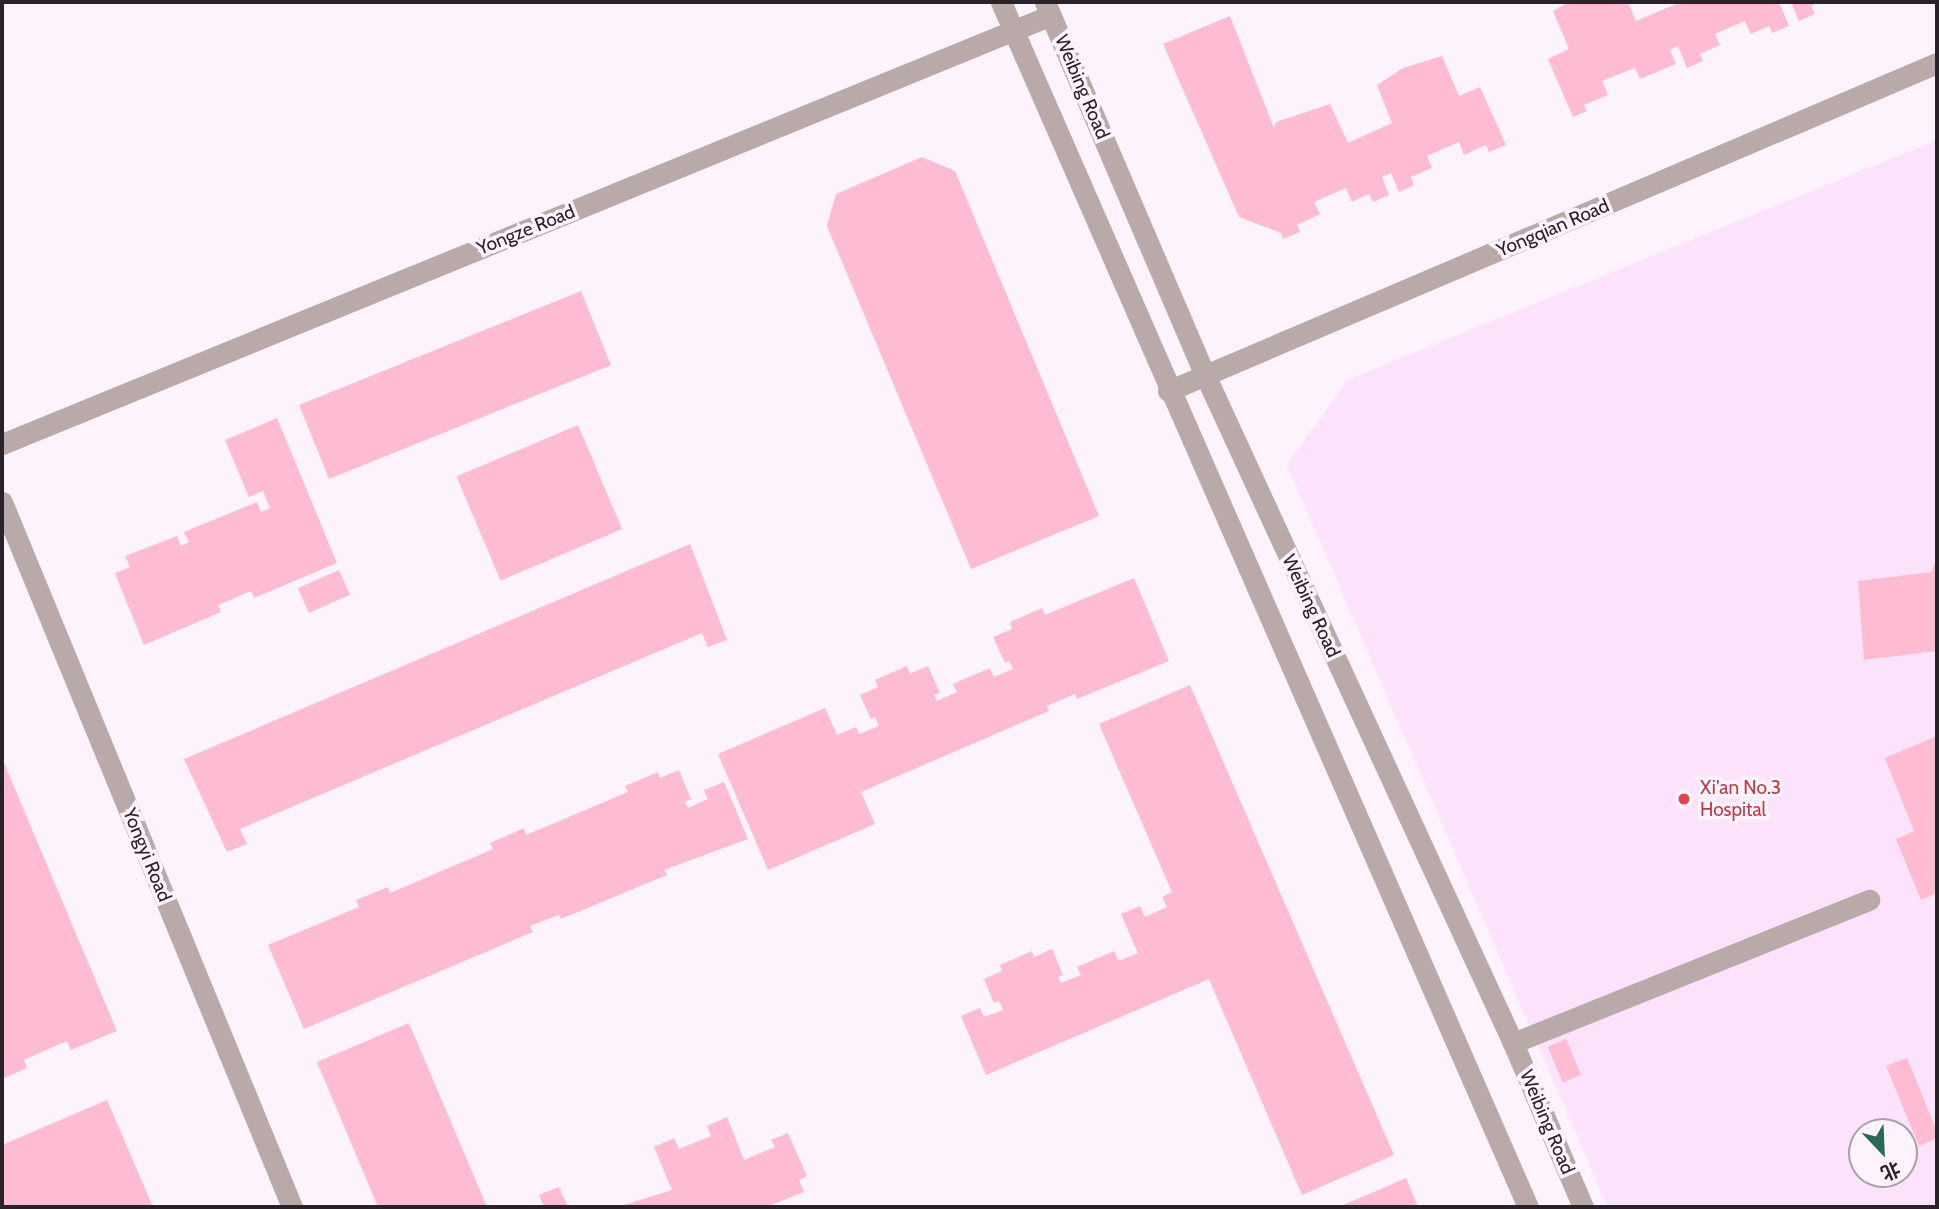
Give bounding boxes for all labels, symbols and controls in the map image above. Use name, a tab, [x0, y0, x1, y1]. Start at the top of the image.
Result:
street label: Weibing Road	[1050, 31, 1114, 143]
street label: Yongqian Road	[1494, 194, 1612, 262]
street label: Yongze Road	[474, 200, 578, 260]
street label: Weibing Road	[1277, 551, 1345, 661]
place label: Xi'an No.3 Hospital	[1700, 777, 1781, 821]
marker: Xi'an No.3 Hospital	[1674, 789, 1694, 809]
street label: Yongyi Road	[118, 805, 176, 905]
street label: Weibing Road	[1515, 1066, 1579, 1178]
north arrow	[1848, 1118, 1918, 1188]
text: 北	[1877, 1157, 1904, 1185]

